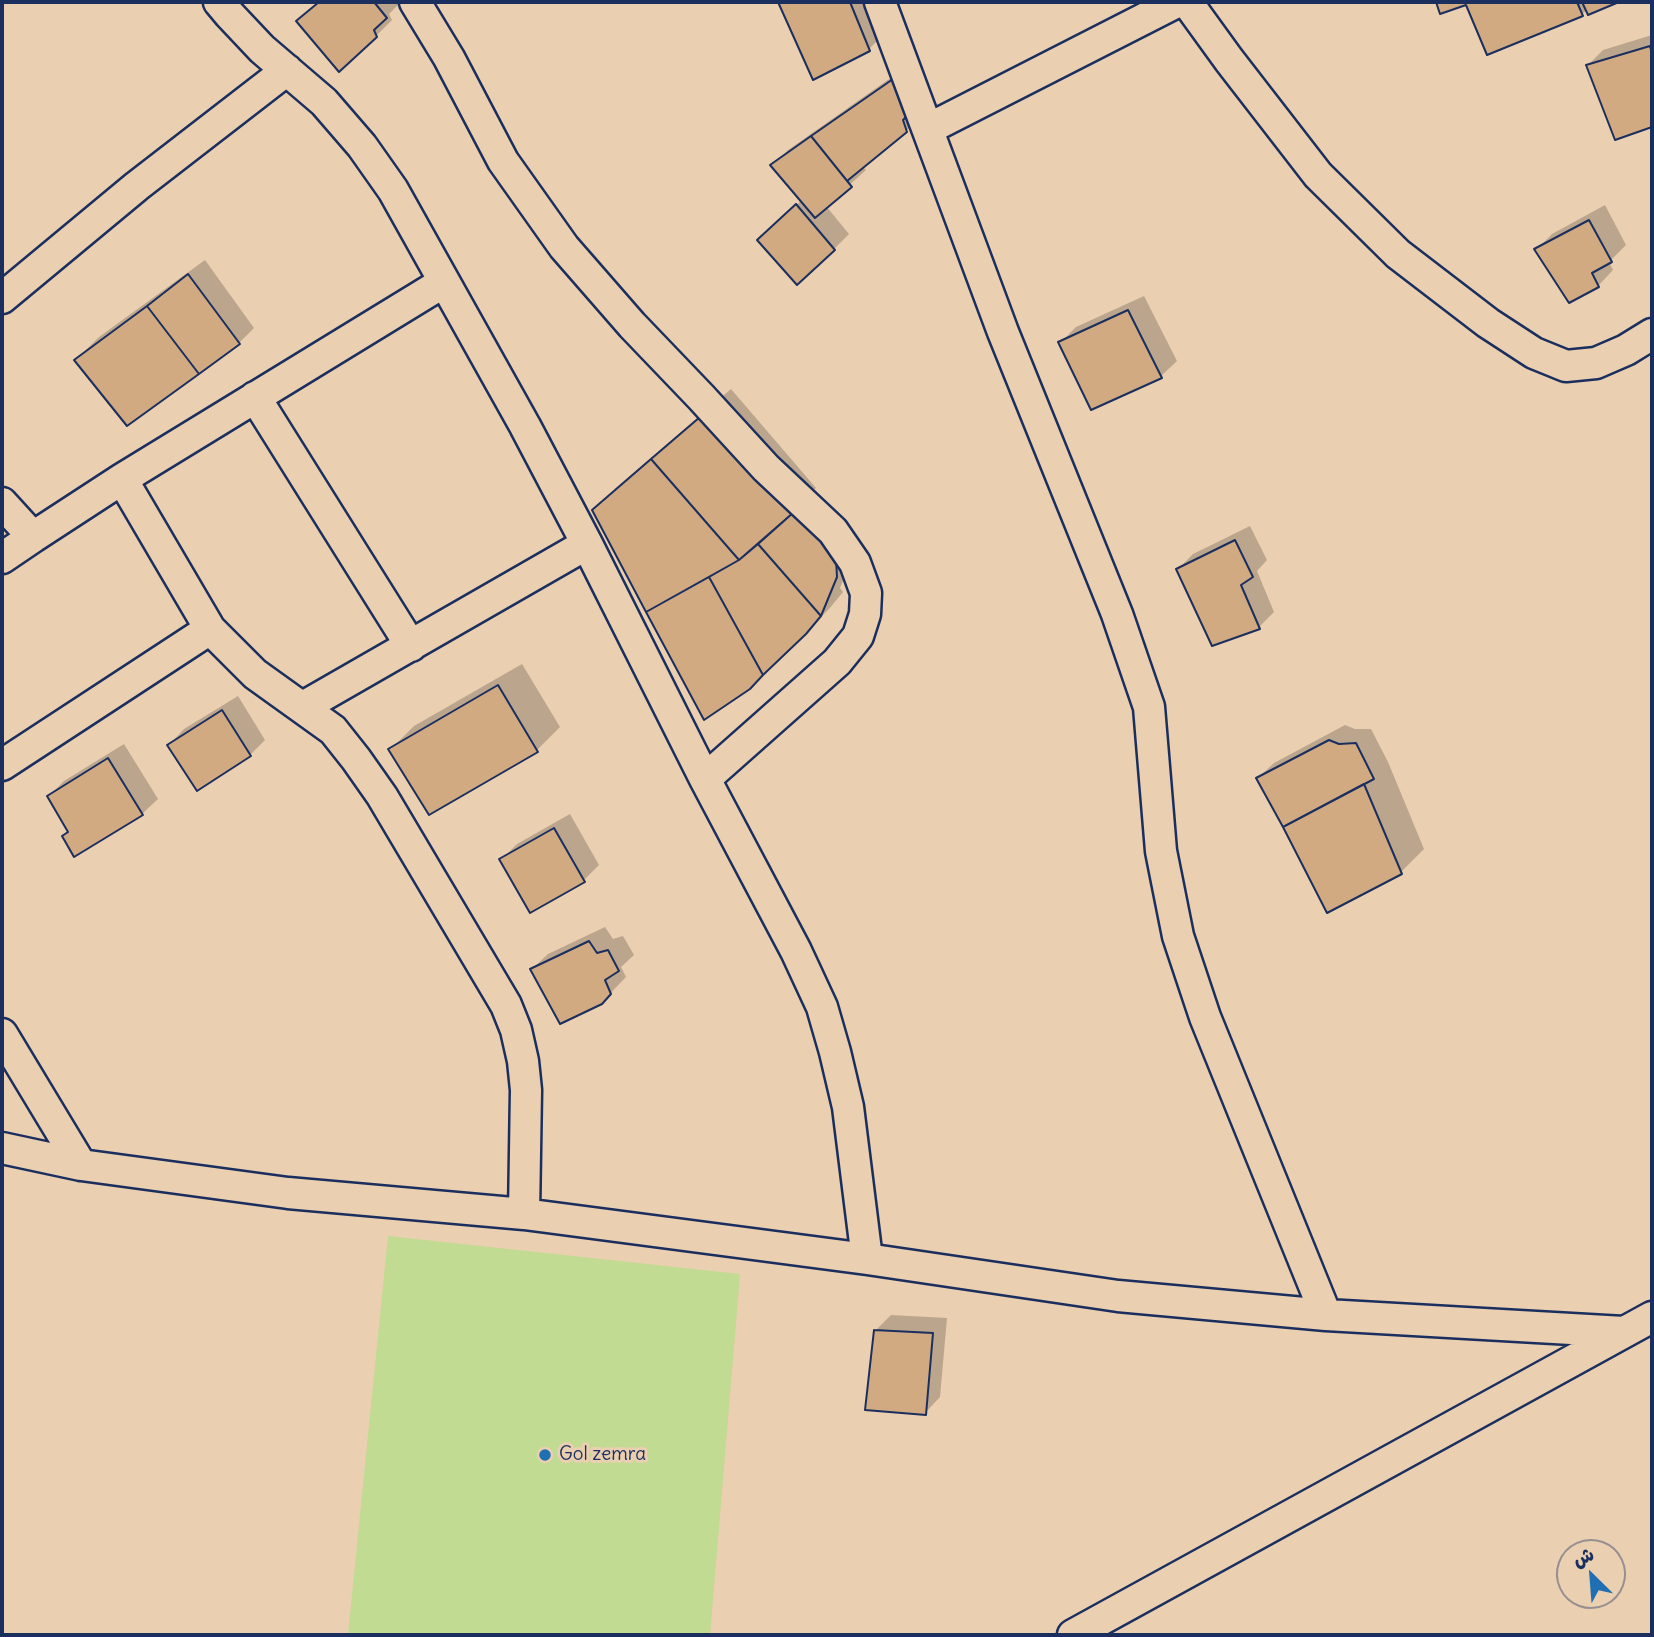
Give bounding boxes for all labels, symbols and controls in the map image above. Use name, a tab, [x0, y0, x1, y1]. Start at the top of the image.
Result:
place label: Gol zemra	[559, 1444, 646, 1466]
marker: Gol zemra	[537, 1447, 553, 1463]
north arrow	[1556, 1539, 1626, 1609]
text: ش	[1568, 1541, 1598, 1572]

